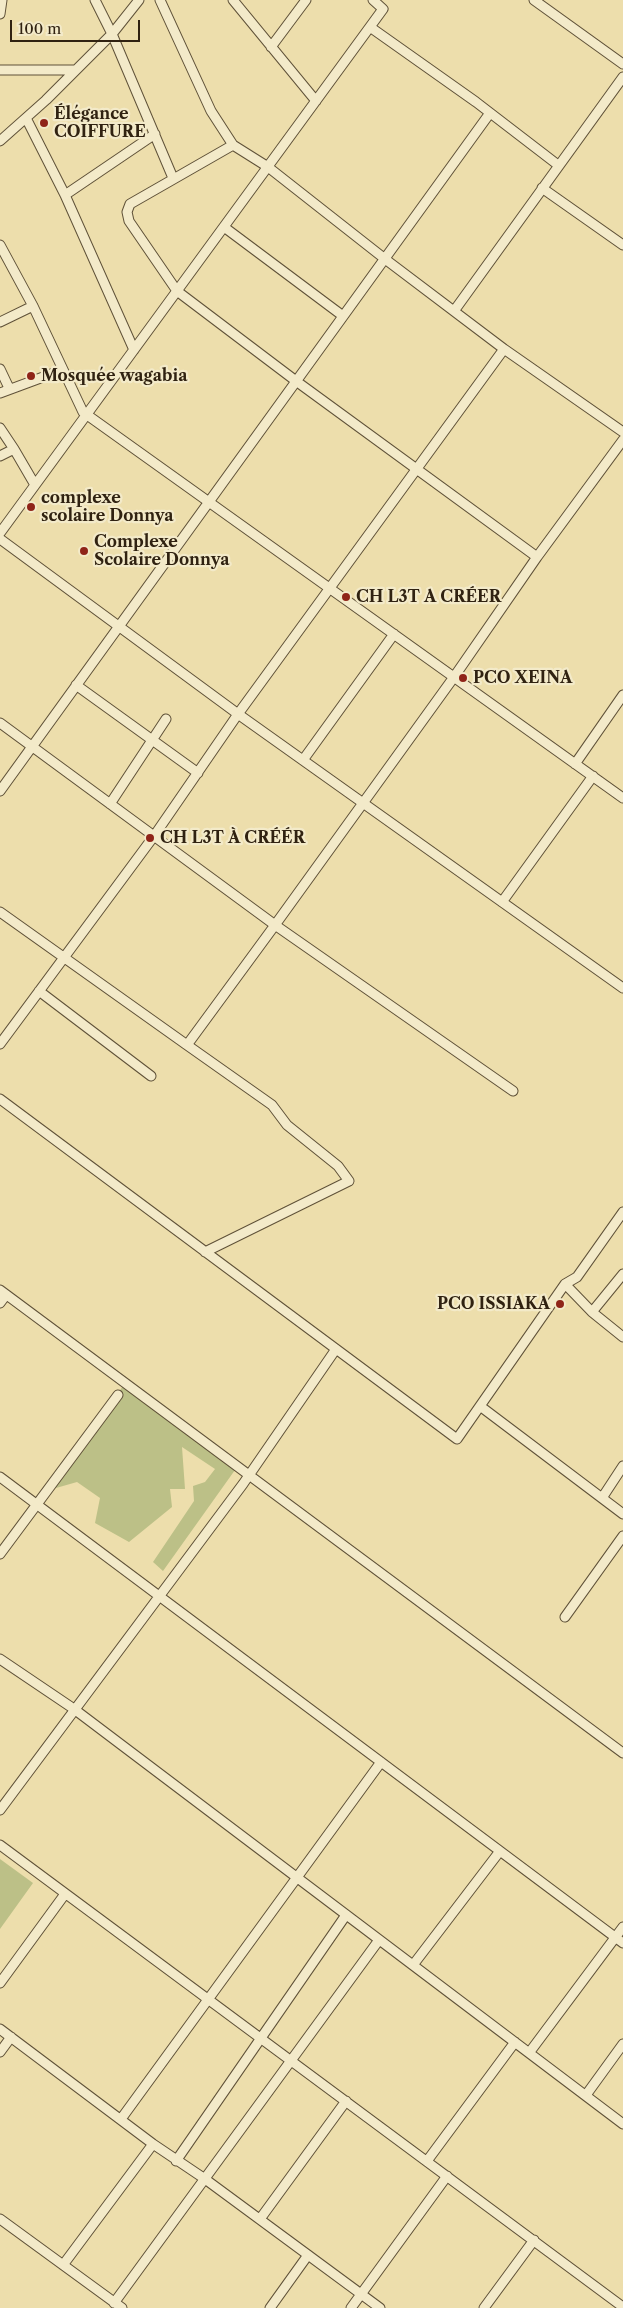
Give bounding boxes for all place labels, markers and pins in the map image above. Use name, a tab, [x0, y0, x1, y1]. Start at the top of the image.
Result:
place label: Élégance COIFFURE	[54, 104, 146, 142]
marker: Élégance COIFFURE	[38, 117, 50, 129]
place label: Mosquée wagabia	[41, 366, 187, 386]
marker: Mosquée wagabia	[25, 370, 37, 382]
place label: complexe scolaire Donnya	[41, 488, 174, 526]
marker: complexe scolaire Donnya	[25, 501, 37, 513]
place label: Complexe Scolaire Donnya	[94, 532, 229, 570]
marker: Complexe Scolaire Donnya	[78, 545, 90, 557]
place label: CH L3T A CRÉER	[356, 587, 501, 607]
marker: CH L3T A CRÉER	[340, 591, 352, 603]
place label: PCO XEINA	[473, 668, 572, 688]
marker: PCO XEINA	[457, 672, 469, 684]
place label: CH L3T À CRÉÉR	[160, 828, 305, 848]
marker: CH L3T À CRÉÉR	[144, 832, 156, 844]
place label: PCO ISSIAKA	[437, 1294, 550, 1314]
marker: PCO ISSIAKA	[554, 1298, 566, 1310]

